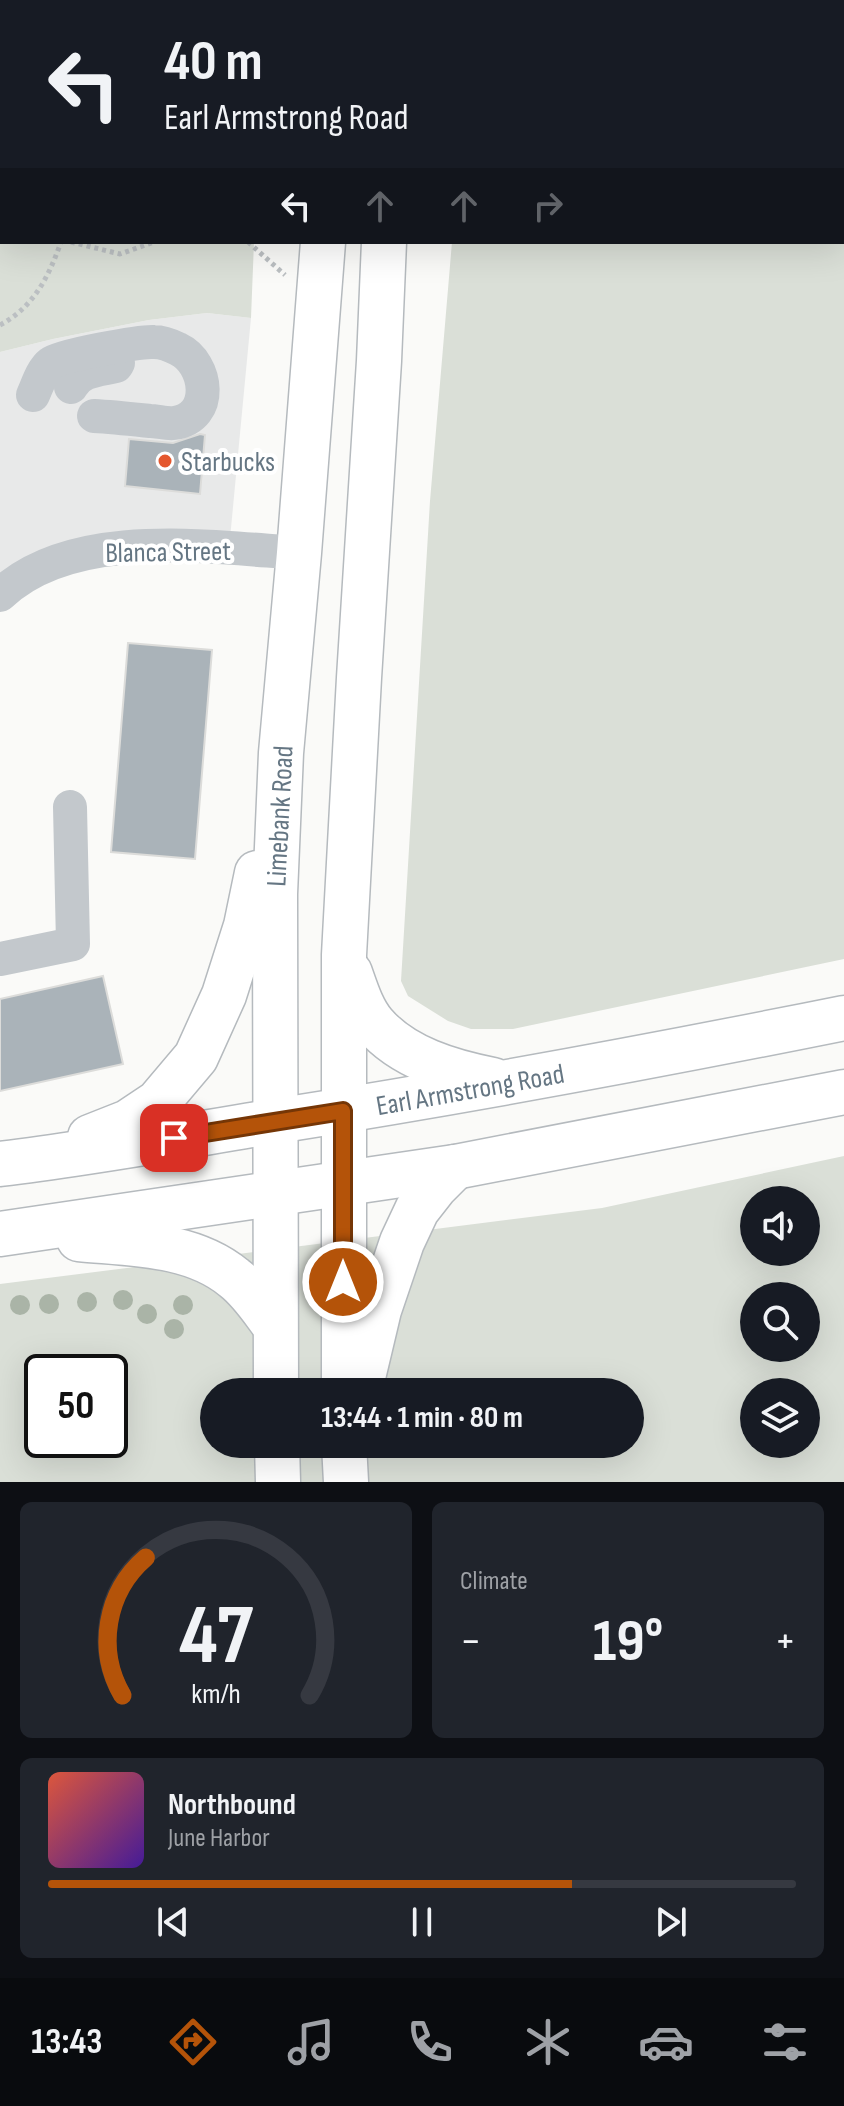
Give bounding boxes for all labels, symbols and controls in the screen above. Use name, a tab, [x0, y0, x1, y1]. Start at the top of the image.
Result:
text: 40 m	[164, 29, 263, 96]
icon: left	[32, 32, 136, 136]
text: Earl Armstrong Road	[164, 97, 409, 140]
icon: left	[274, 184, 318, 228]
icon: ahead	[358, 184, 402, 228]
icon: ahead	[442, 184, 486, 228]
icon: right	[526, 184, 570, 228]
place label: Starbucks	[181, 446, 275, 479]
marker: Starbucks	[156, 452, 174, 470]
street label: Blanca Street	[105, 535, 231, 570]
street label: Limebank Road	[260, 745, 301, 887]
street label: Earl Armstrong Road	[374, 1058, 567, 1123]
pin	[140, 1104, 208, 1172]
icon: arrive	[152, 1116, 196, 1160]
map controls	[740, 1186, 820, 1458]
button: sound	[740, 1186, 820, 1266]
position arrow	[301, 1240, 385, 1324]
button: search	[740, 1282, 820, 1362]
speed limit sign: 50	[24, 1354, 128, 1458]
button: layers	[740, 1378, 820, 1458]
text: 13:44 · 1 min · 80 m	[321, 1400, 523, 1436]
text: Climate	[460, 1566, 528, 1597]
text: 47	[179, 1587, 254, 1687]
text: 19°	[593, 1606, 663, 1678]
text: −	[460, 1615, 482, 1668]
text: +	[774, 1615, 796, 1668]
text: km/h	[191, 1677, 241, 1712]
text: Northbound	[168, 1787, 296, 1823]
text: June Harbor	[168, 1823, 270, 1854]
icon: previous	[151, 1900, 195, 1944]
icon: pause	[400, 1900, 444, 1944]
icon: next	[649, 1900, 693, 1944]
icon: directions	[165, 2014, 221, 2070]
icon: music	[283, 2014, 339, 2070]
icon: phone	[402, 2014, 458, 2070]
icon: climate	[520, 2014, 576, 2070]
icon: car	[638, 2014, 694, 2070]
icon: filters	[757, 2014, 813, 2070]
text: 13:43	[31, 2021, 102, 2064]

